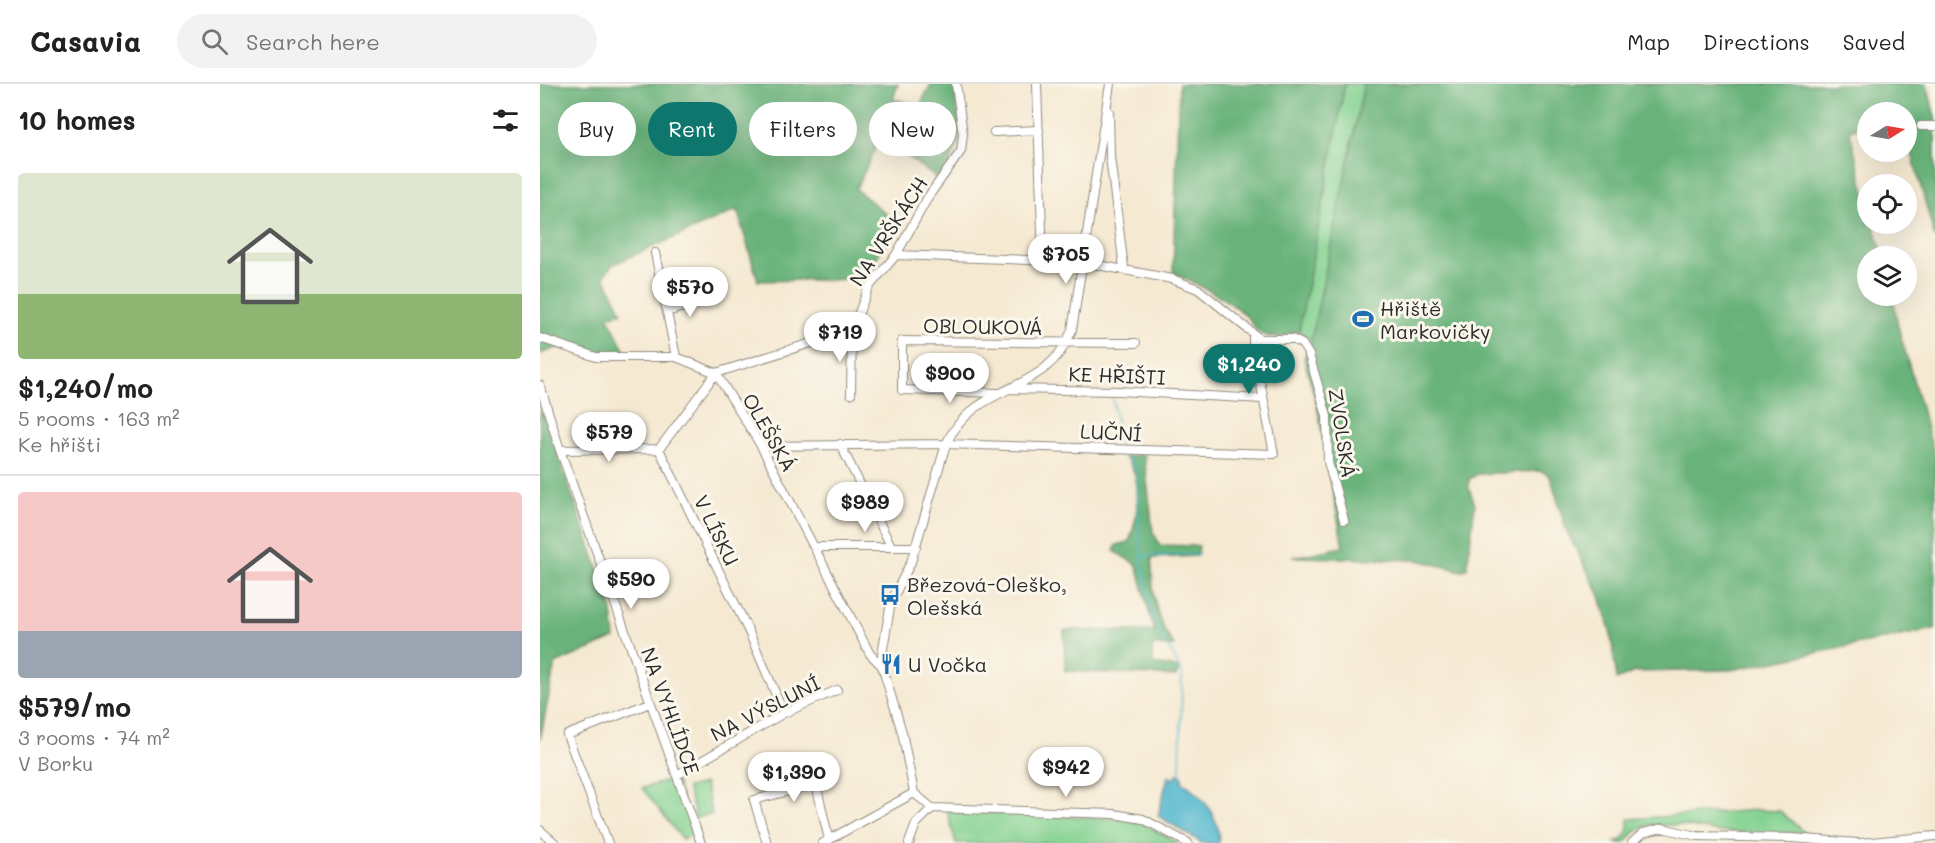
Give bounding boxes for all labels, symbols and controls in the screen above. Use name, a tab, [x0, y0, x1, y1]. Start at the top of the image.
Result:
search box	[177, 14, 597, 68]
text: Casavia	[30, 23, 141, 59]
icon: search	[198, 25, 231, 58]
text: Search here	[246, 27, 380, 56]
text: Map	[1627, 28, 1670, 55]
text: Directions	[1703, 28, 1810, 55]
text: Saved	[1843, 28, 1905, 55]
chip: Buy	[558, 102, 636, 156]
chip: Rent	[648, 102, 737, 156]
chip: Filters	[749, 102, 857, 156]
chip: New	[869, 102, 956, 156]
north arrow	[1857, 102, 1917, 162]
map controls	[1857, 102, 1917, 306]
text: 10 homes	[18, 103, 136, 137]
icon: filters	[489, 104, 522, 137]
street label: NA VRŠKÁCH	[843, 171, 933, 291]
button: locate	[1857, 174, 1917, 234]
icon: home	[216, 212, 324, 320]
pin: $705	[1030, 234, 1102, 285]
text: $705	[1042, 240, 1090, 266]
button: layers	[1857, 246, 1917, 306]
pin: $570	[654, 267, 726, 318]
text: $570	[666, 273, 714, 299]
place label: Hřiště Markovičky	[1380, 295, 1490, 344]
sports icon: Hřiště Markovičky	[1351, 307, 1375, 331]
pin: $719	[804, 312, 876, 363]
street label: OBLOUKOVÁ	[923, 312, 1043, 340]
text: $719	[818, 318, 862, 344]
pin: $1,240	[1200, 344, 1298, 395]
text: $1,240	[1217, 350, 1281, 376]
pin: $900	[914, 353, 986, 404]
text: $900	[925, 359, 975, 385]
street label: KE HŘIŠTI	[1068, 360, 1166, 390]
text: $1,240/mo	[18, 371, 153, 405]
street label: ZVOLSKÁ	[1323, 387, 1363, 479]
street label: OLEŠSKÁ	[737, 388, 803, 476]
text: 5 rooms · 163 m²	[18, 405, 180, 431]
pin: $579	[573, 412, 645, 463]
street label: LUČNÍ	[1080, 417, 1143, 447]
text: $579	[585, 418, 633, 444]
text: Ke hřišti	[18, 431, 101, 457]
pin: $989	[829, 482, 901, 533]
text: $989	[841, 488, 889, 514]
street label: V LÍSKU	[689, 490, 745, 570]
icon: home	[216, 531, 324, 639]
pin: $590	[595, 559, 667, 610]
text: $590	[607, 565, 655, 591]
place label: Březová-Oleško, Olešská	[907, 571, 1067, 620]
bus stop icon: Březová-Oleško, Olešská	[878, 583, 902, 607]
street label: NA VYHLÍDCE	[636, 644, 706, 778]
place label: U Vočka	[908, 651, 987, 677]
restaurant icon: U Vočka	[879, 652, 903, 676]
street label: NA VÝSLUNÍ	[706, 669, 824, 747]
text: $579/mo	[18, 690, 131, 724]
text: 3 rooms · 74 m²	[18, 724, 170, 750]
pin: $942	[1030, 747, 1102, 798]
text: V Borku	[18, 750, 93, 776]
pin: $1,390	[745, 752, 843, 803]
text: $942	[1042, 753, 1090, 779]
text: $1,390	[762, 758, 826, 784]

